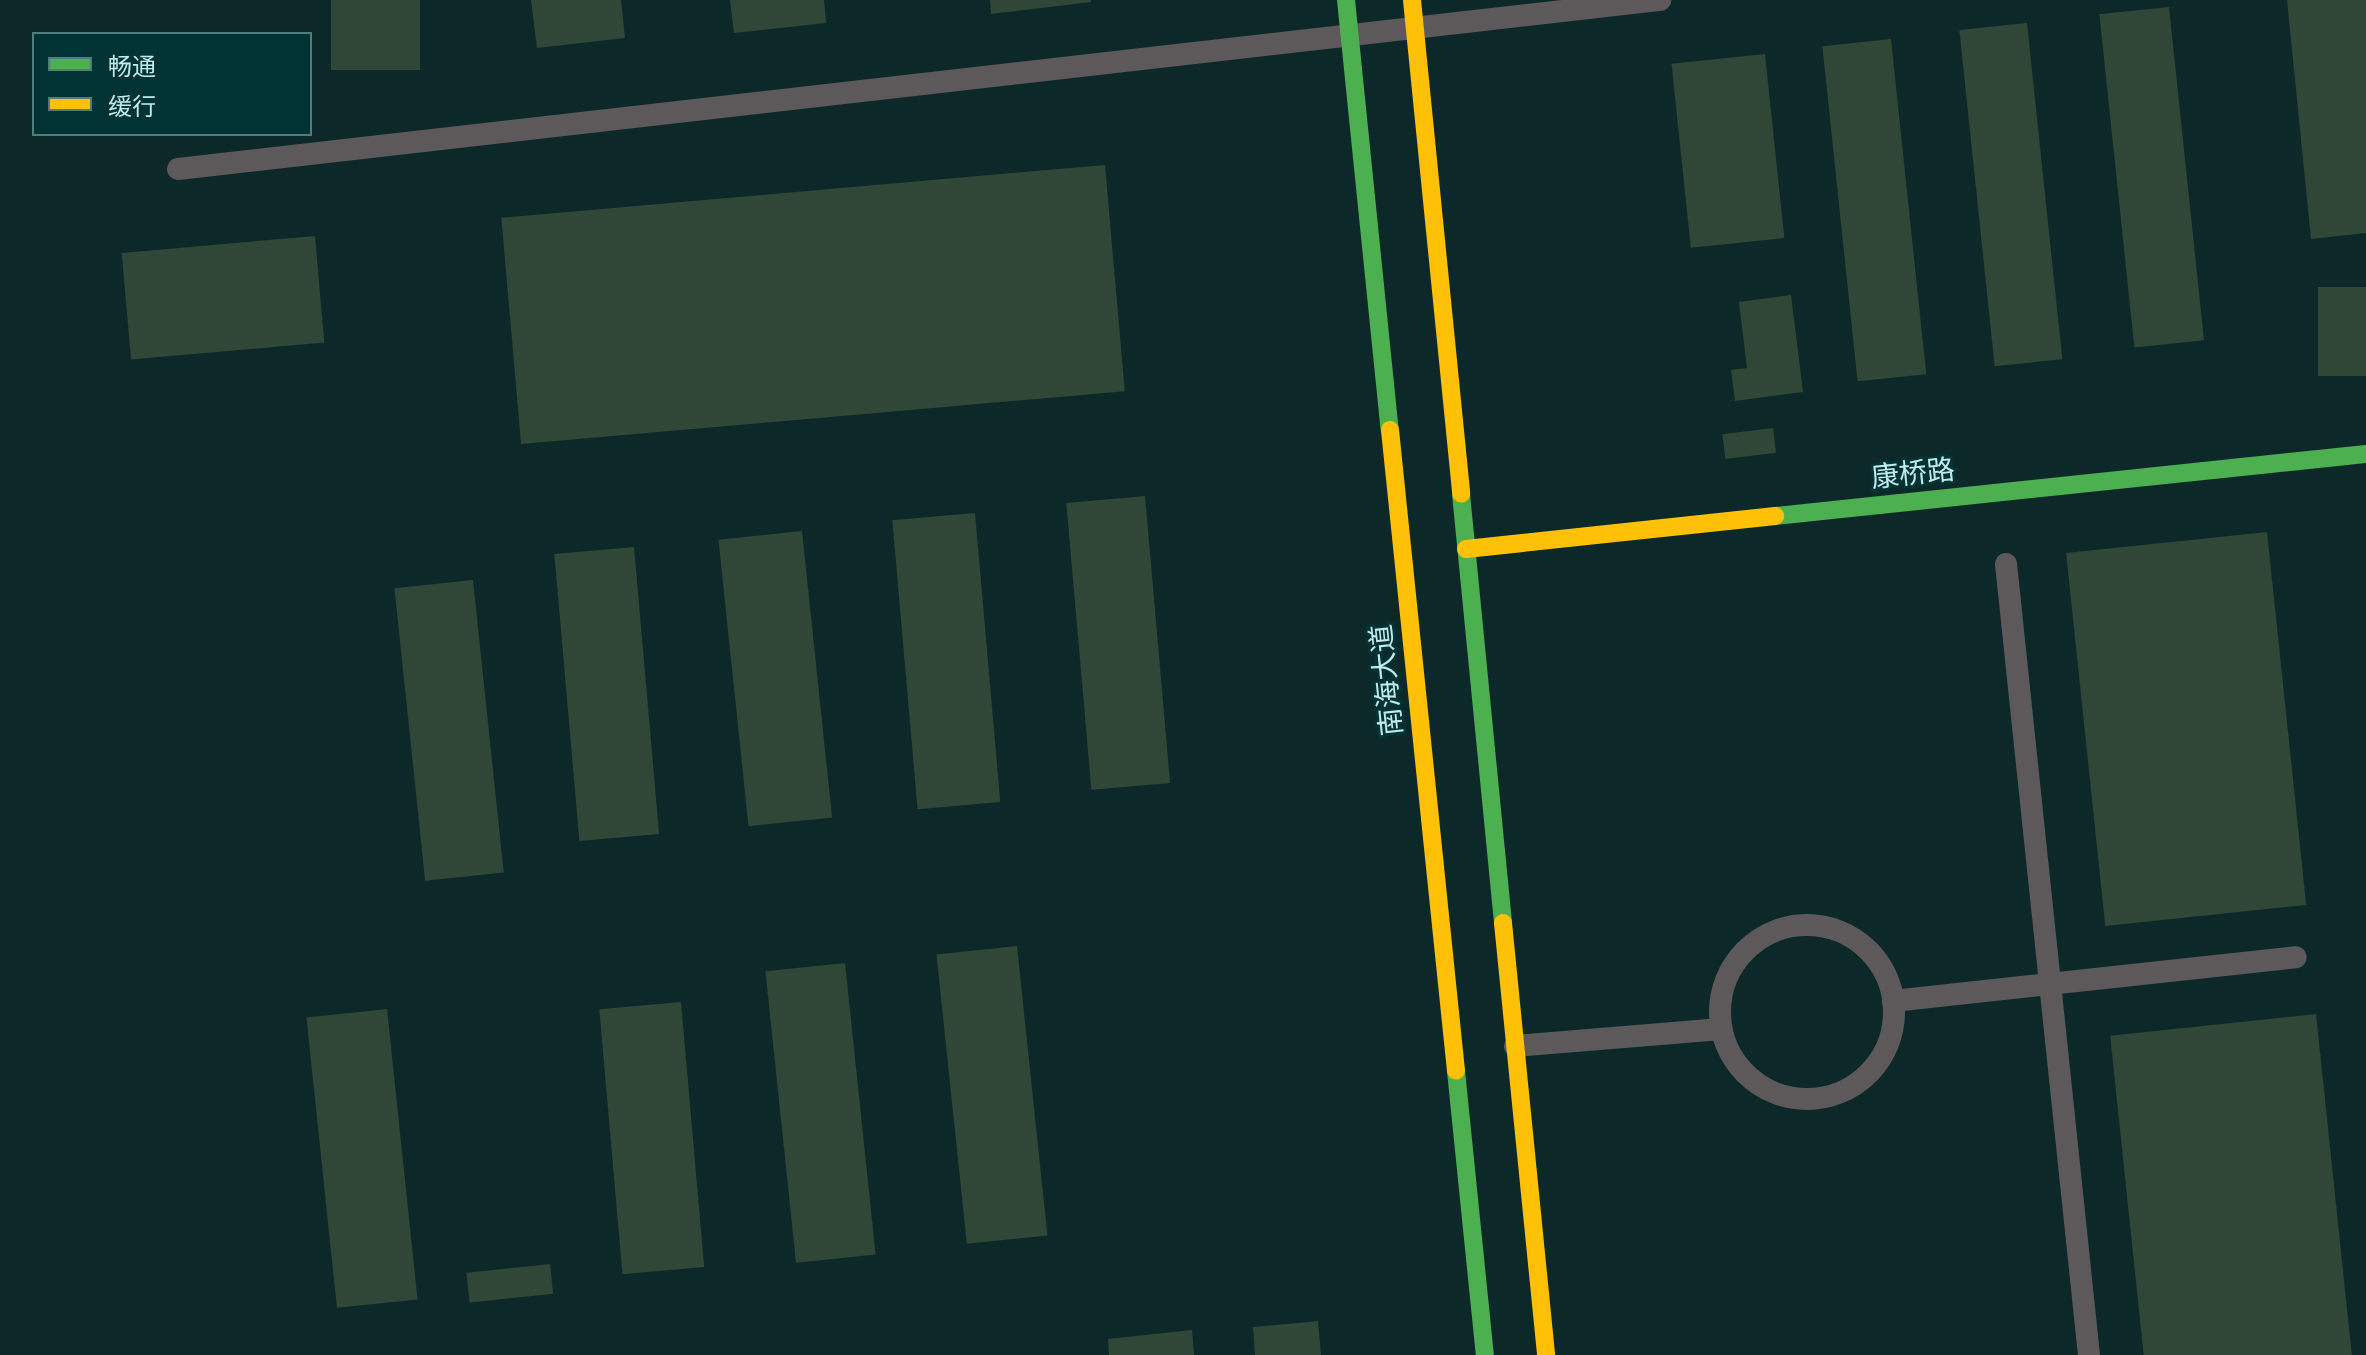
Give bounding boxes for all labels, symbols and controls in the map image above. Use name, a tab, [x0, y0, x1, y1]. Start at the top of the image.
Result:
legend	[32, 32, 312, 136]
text: 畅通	[108, 53, 156, 81]
text: 缓行	[108, 93, 156, 121]
street label: 康桥路	[1869, 453, 1957, 495]
street label: 南海大道	[1364, 623, 1410, 737]

